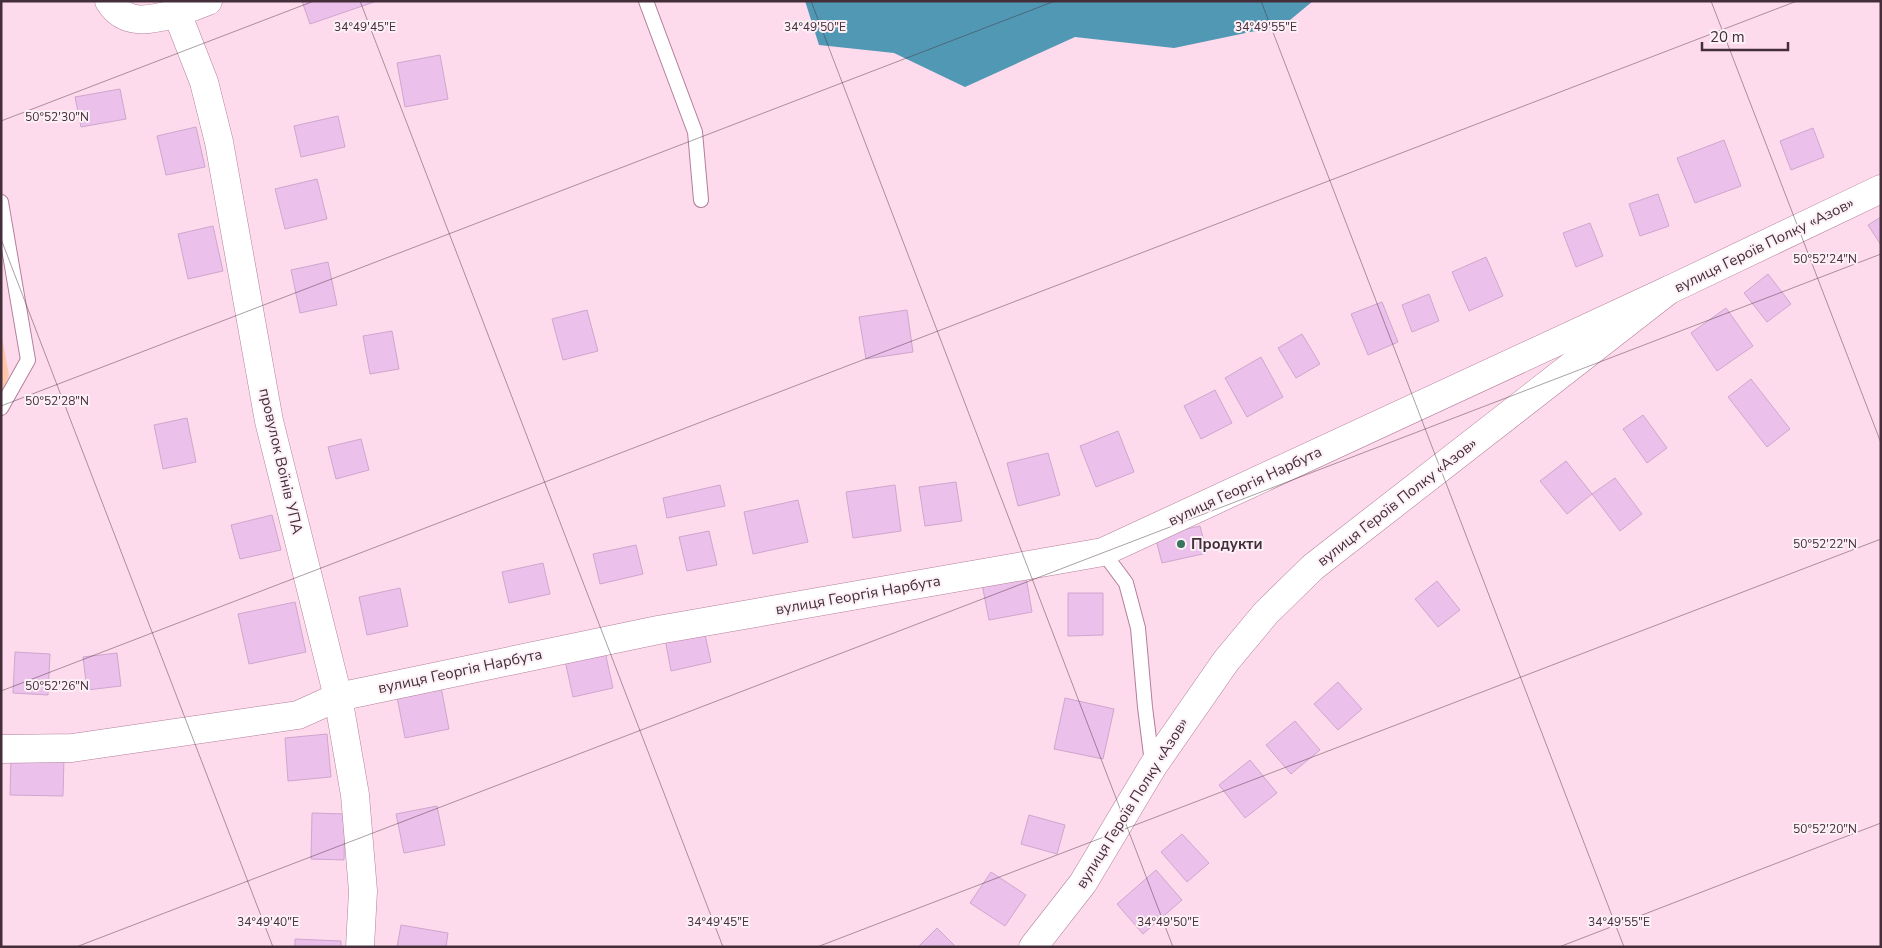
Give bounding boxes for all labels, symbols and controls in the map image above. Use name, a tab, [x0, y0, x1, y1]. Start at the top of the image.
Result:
text: 34°49'45"E	[334, 19, 396, 35]
text: 34°49'50"E	[784, 19, 846, 35]
text: 34°49'55"E	[1235, 19, 1297, 35]
scale bar	[1702, 20, 1788, 52]
text: 20 m	[1710, 27, 1745, 47]
text: 50°52'30"N	[25, 109, 89, 125]
street label: вулиця Героїв Полку «Азов»	[1671, 193, 1857, 297]
text: 50°52'24"N	[1793, 251, 1857, 267]
street label: провулок Воїнів УПА	[254, 386, 308, 536]
text: 50°52'28"N	[25, 393, 89, 409]
street label: вулиця Героїв Полку «Азов»	[1313, 433, 1481, 571]
street label: вулиця Георгія Нарбута	[1165, 442, 1325, 530]
place label: Продукти	[1191, 534, 1262, 554]
text: 50°52'22"N	[1793, 536, 1857, 552]
marker: Продукти	[1175, 538, 1187, 550]
street label: вулиця Георгія Нарбута	[774, 571, 942, 619]
street label: вулиця Георгія Нарбута	[376, 644, 544, 698]
text: 50°52'26"N	[25, 678, 89, 694]
street label: вулиця Героїв Полку «Азов»	[1071, 714, 1193, 892]
text: 50°52'20"N	[1793, 821, 1857, 837]
text: 34°49'40"E	[237, 914, 299, 930]
text: 34°49'45"E	[687, 914, 749, 930]
text: 34°49'50"E	[1137, 914, 1199, 930]
text: 34°49'55"E	[1588, 914, 1650, 930]

